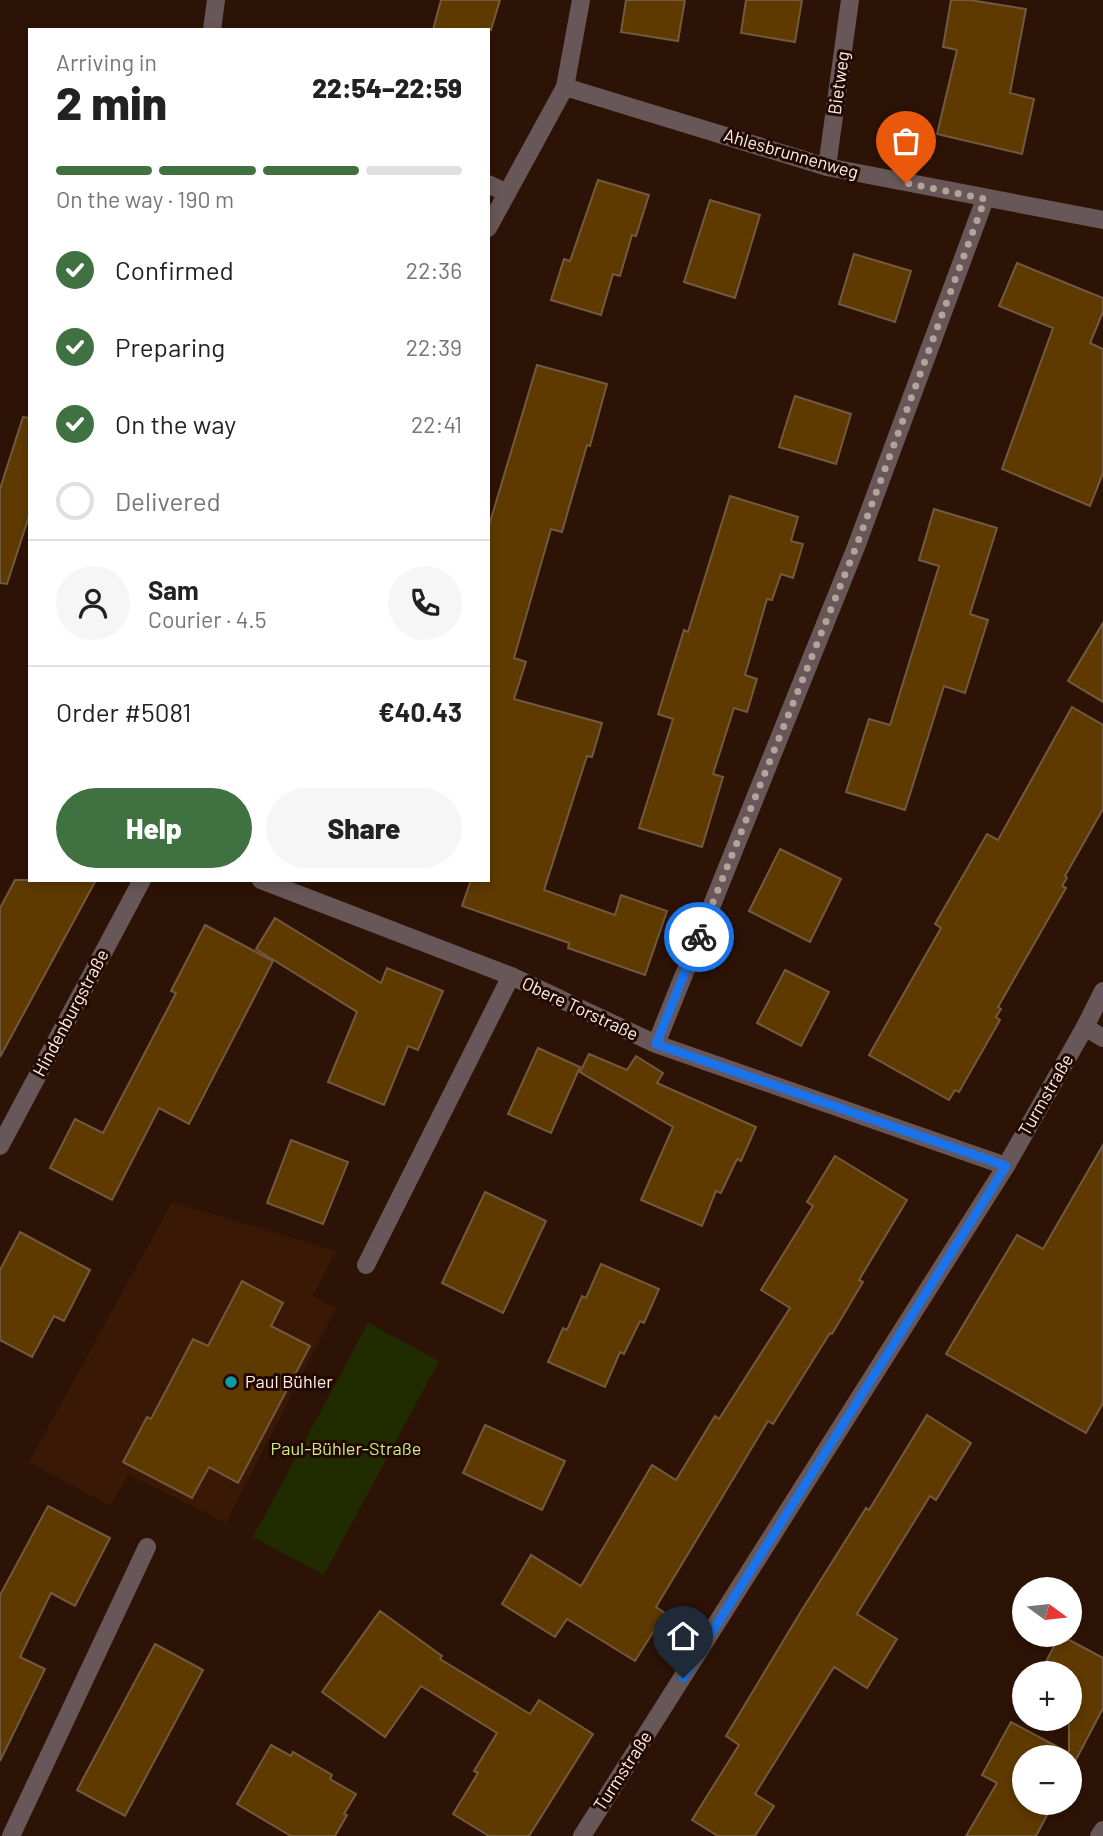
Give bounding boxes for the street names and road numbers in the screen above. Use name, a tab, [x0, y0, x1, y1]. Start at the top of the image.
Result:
street label: Bietweg	[823, 50, 853, 116]
street label: Ahlesbrunnenweg	[721, 123, 861, 183]
street label: Hindenburgstraße	[27, 945, 113, 1080]
street label: Obere Torstraße	[519, 972, 642, 1045]
street label: Turmstraße	[1013, 1050, 1077, 1139]
street label: Turmstraße	[588, 1726, 656, 1815]

